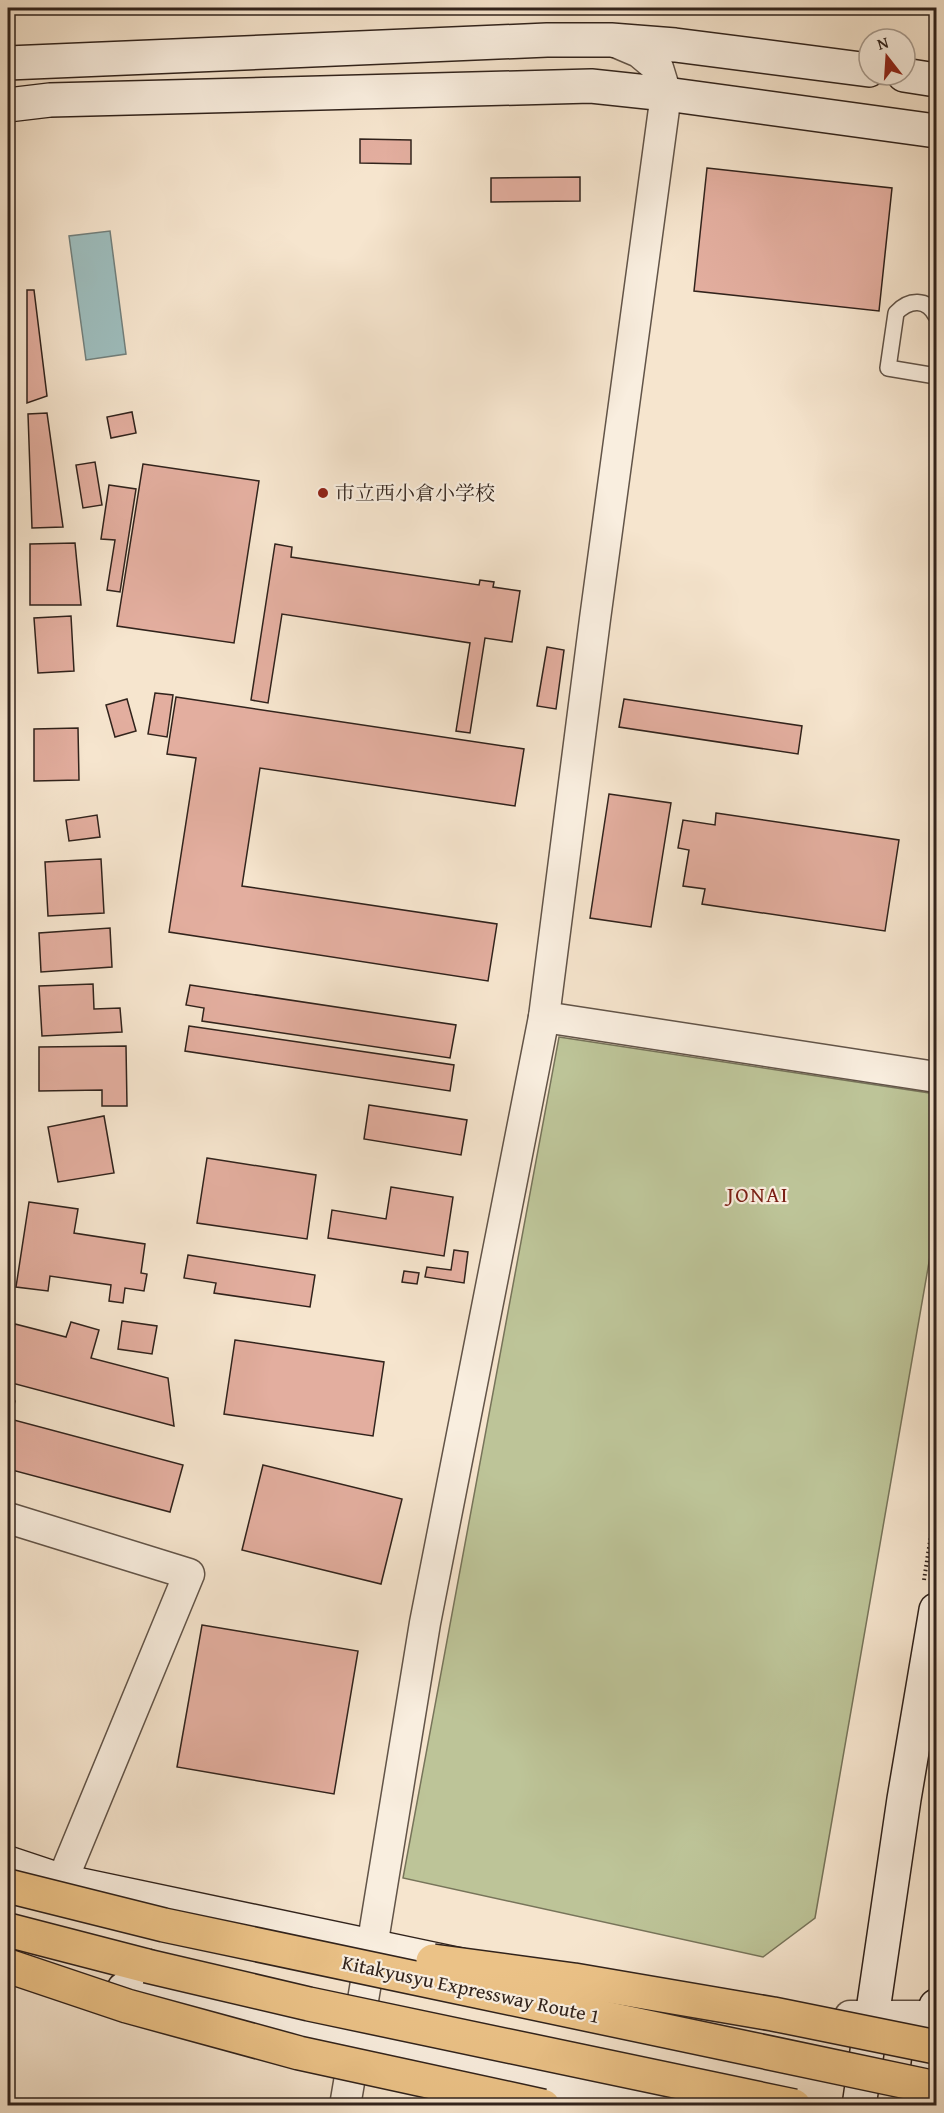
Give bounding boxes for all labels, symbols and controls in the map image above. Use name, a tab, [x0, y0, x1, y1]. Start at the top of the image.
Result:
north arrow	[857, 27, 917, 87]
text: N	[874, 30, 892, 56]
place label: 市立西小倉小学校	[335, 478, 495, 507]
marker: 市立西小倉小学校	[316, 486, 330, 500]
district label: JONAI	[724, 1178, 789, 1210]
street label: Kitakyusyu Expressway Route 1	[339, 1947, 603, 2030]

